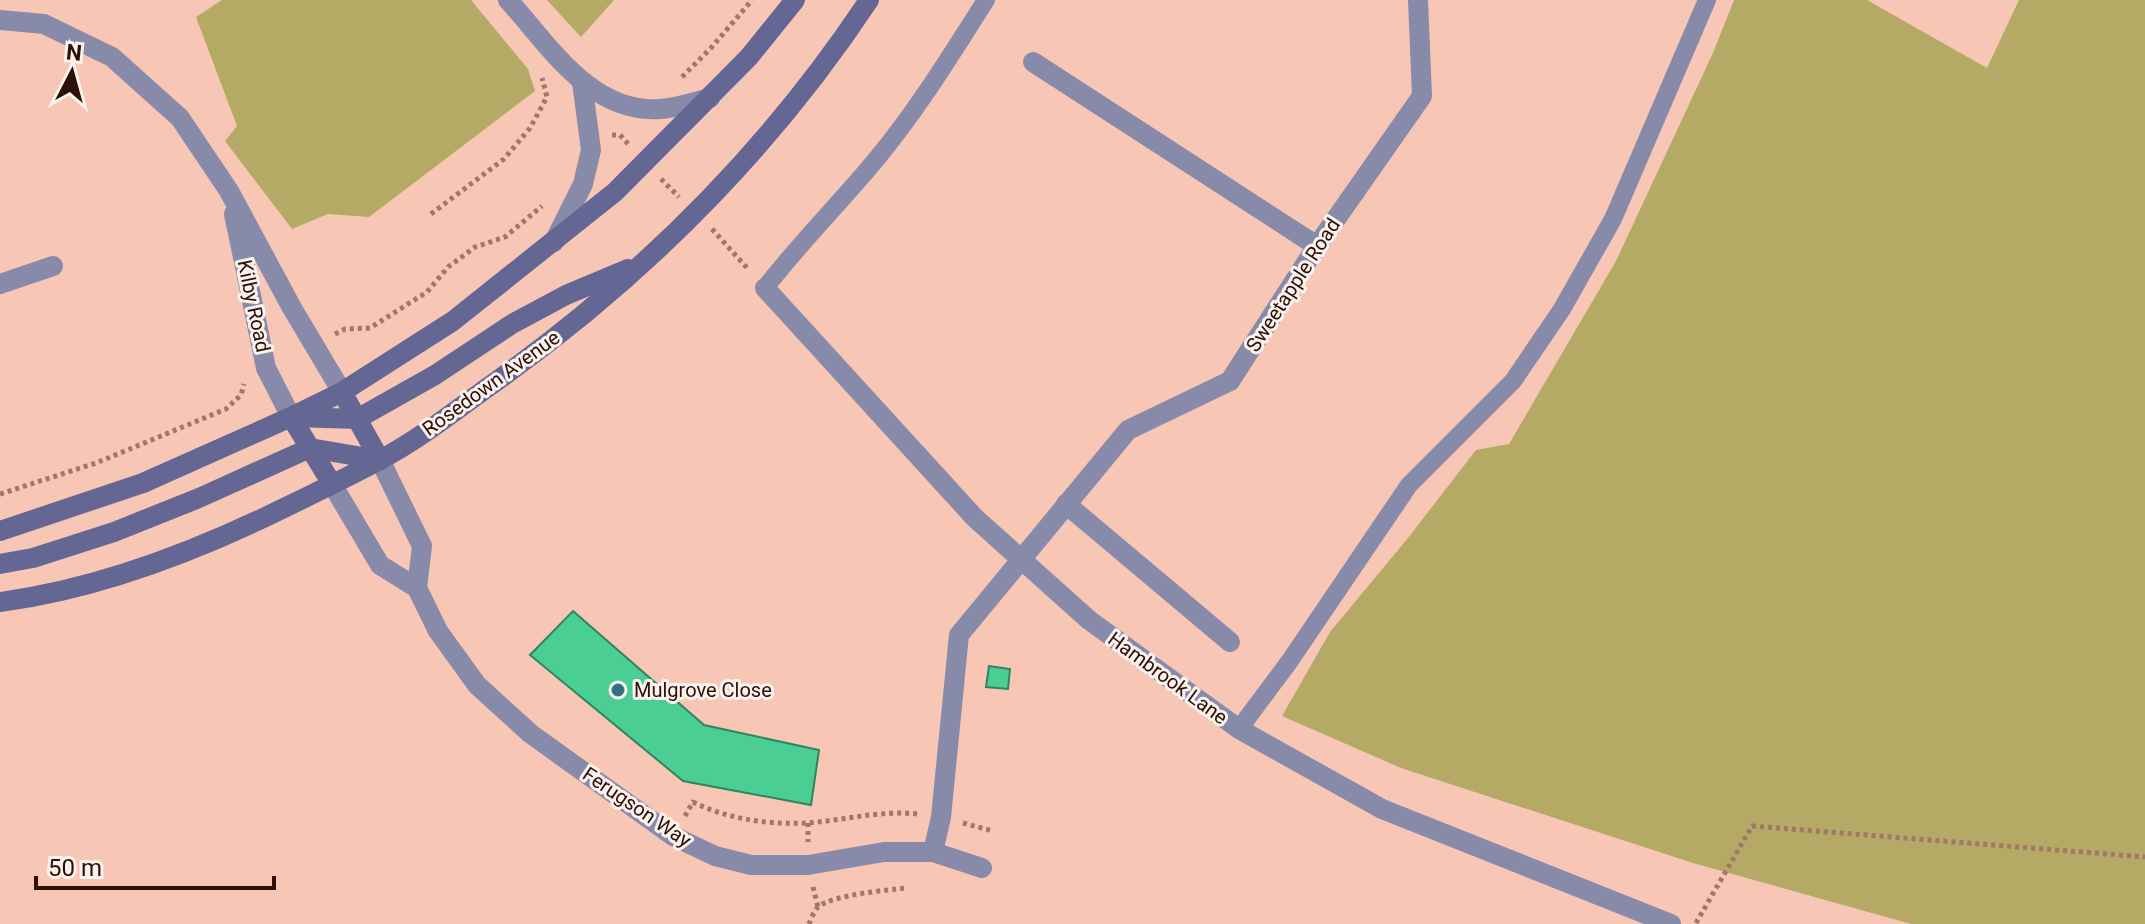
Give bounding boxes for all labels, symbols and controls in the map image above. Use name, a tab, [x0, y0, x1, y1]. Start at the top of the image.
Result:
north arrow	[32, 32, 112, 112]
text: N	[65, 39, 83, 66]
street label: Sweetapple Road	[1241, 214, 1345, 356]
street label: Kilby Road	[233, 258, 275, 354]
street label: Rosedown Avenue	[418, 325, 564, 441]
street label: Hambrook Lane	[1104, 627, 1232, 729]
place label: Mulgrove Close	[634, 678, 772, 702]
marker: Mulgrove Close	[609, 681, 627, 699]
street label: Ferugson Way	[578, 762, 696, 852]
scale bar	[36, 840, 274, 890]
text: 50 m	[48, 854, 102, 882]

